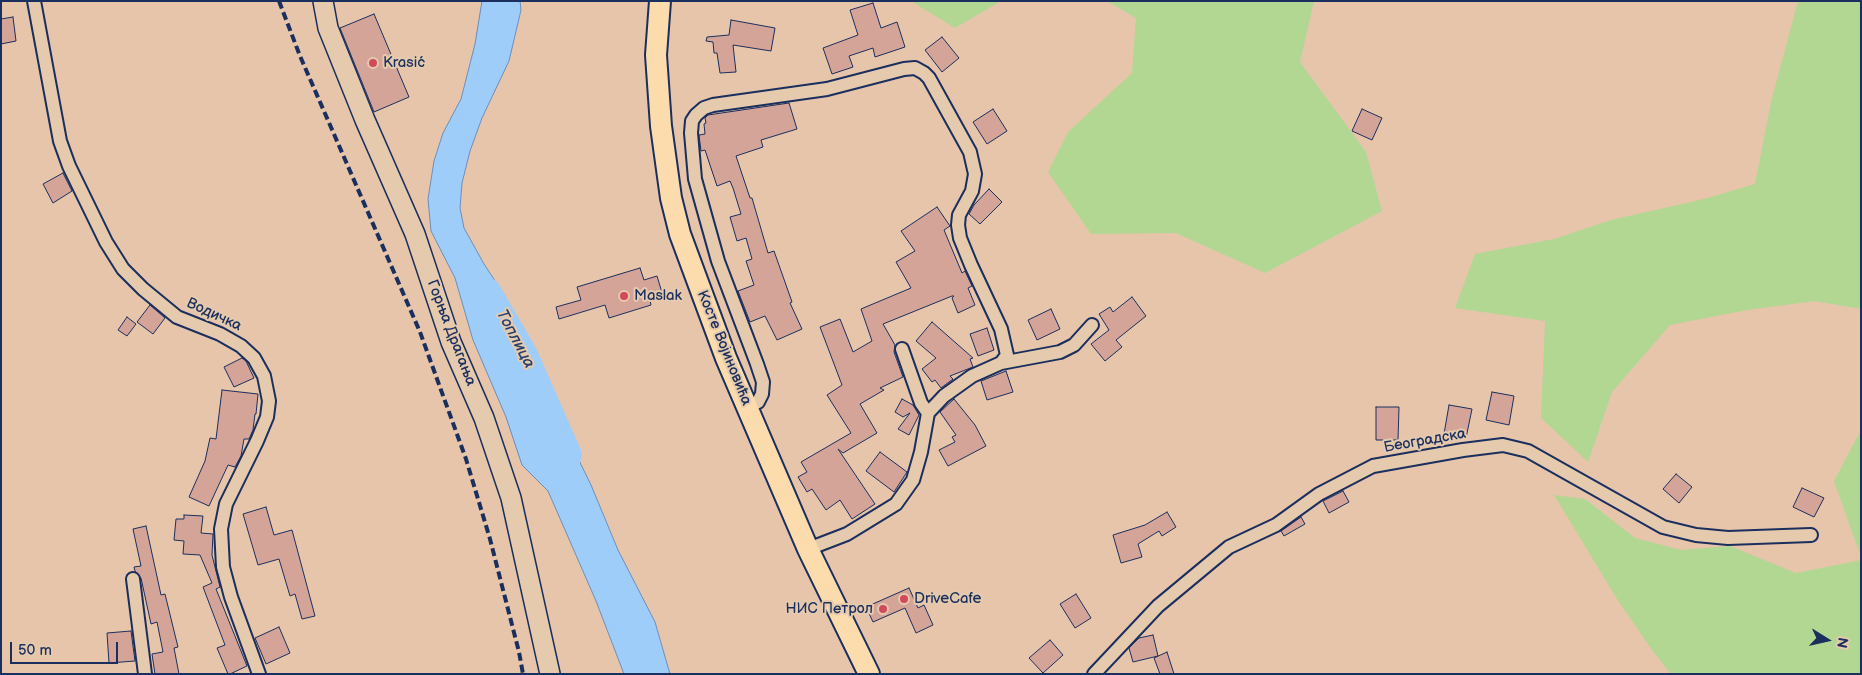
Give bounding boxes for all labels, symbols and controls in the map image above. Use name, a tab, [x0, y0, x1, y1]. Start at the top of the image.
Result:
place label: Krasić	[383, 54, 425, 72]
marker: Krasić	[367, 57, 379, 69]
street label: Горња Драгања	[422, 277, 480, 389]
place label: Maslak	[634, 287, 682, 305]
street label: Косте Војиновића	[693, 288, 755, 408]
marker: Maslak	[618, 290, 630, 302]
street label: Водичка	[184, 294, 244, 336]
water label: Топлица	[492, 306, 538, 372]
street label: Београдска	[1383, 425, 1467, 457]
place label: DriveCafe	[914, 590, 981, 608]
marker: DriveCafe	[898, 593, 910, 605]
place label: НИС Петрол	[785, 600, 873, 618]
marker: НИС Петрол	[877, 603, 889, 615]
north arrow	[1802, 615, 1852, 665]
scale bar	[12, 632, 120, 664]
text: N	[1833, 636, 1852, 649]
text: 50 m	[18, 641, 52, 660]

